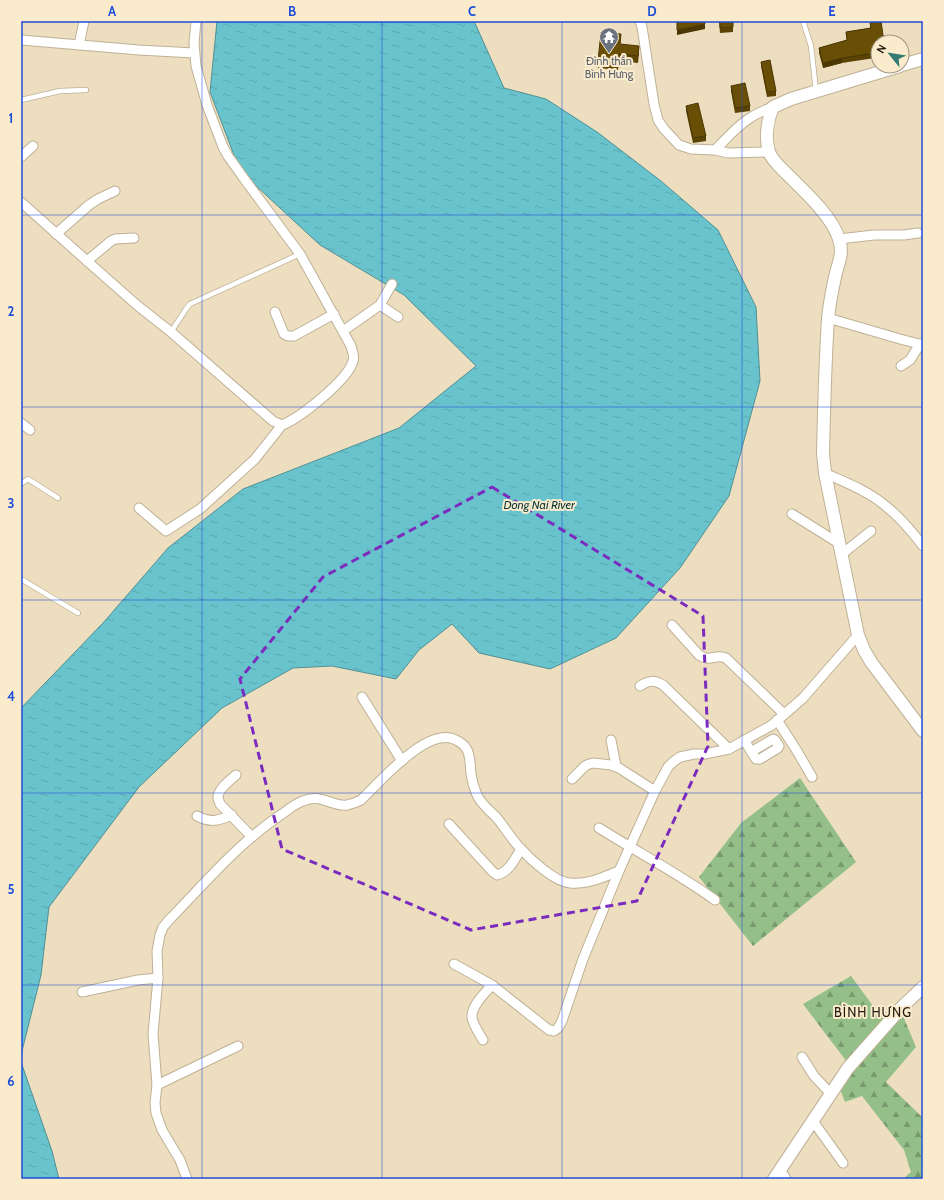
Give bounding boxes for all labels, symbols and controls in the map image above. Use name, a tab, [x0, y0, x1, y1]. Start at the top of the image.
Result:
text: A	[108, 3, 117, 19]
text: B	[288, 3, 296, 19]
text: C	[468, 3, 476, 19]
text: D	[647, 3, 657, 19]
text: E	[828, 3, 836, 19]
temple icon: Đình thần Bình Hưng	[598, 26, 620, 54]
north arrow	[870, 34, 910, 74]
text: N	[873, 42, 889, 56]
place label: Đình thần Bình Hưng	[585, 54, 634, 81]
text: 1	[9, 110, 13, 126]
text: 2	[8, 303, 15, 319]
text: 3	[7, 495, 15, 511]
water label: Dong Nai River	[503, 497, 576, 512]
text: 4	[7, 688, 15, 704]
text: 5	[8, 881, 15, 897]
district label: BÌNH HƯNG	[834, 1003, 912, 1020]
text: 6	[7, 1073, 15, 1089]

